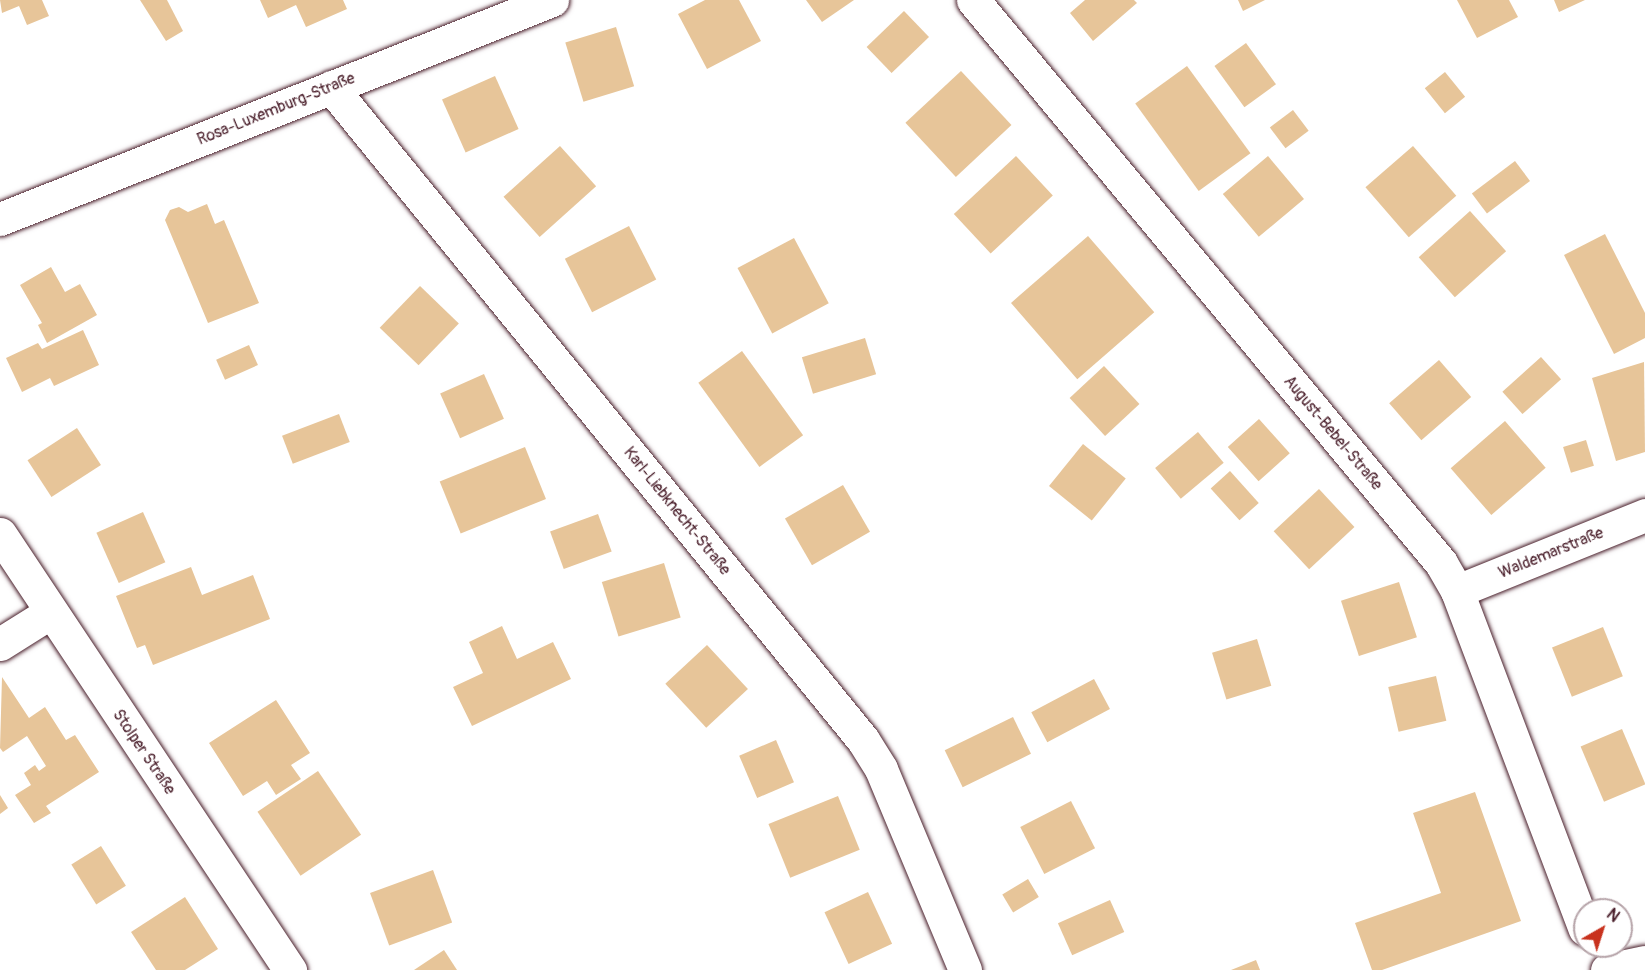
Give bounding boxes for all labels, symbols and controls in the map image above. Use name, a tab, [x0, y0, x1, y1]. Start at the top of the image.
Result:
street label: Rosa-Luxemburg-Straße	[194, 69, 358, 149]
street label: August-Bebel-Straße	[1280, 372, 1386, 494]
street label: Karl-Liebknecht-Straße	[619, 443, 735, 579]
street label: Waldemarstraße	[1496, 523, 1606, 583]
street label: Stolper Straße	[109, 706, 179, 798]
north arrow	[1573, 898, 1633, 958]
text: N	[1603, 904, 1624, 927]

